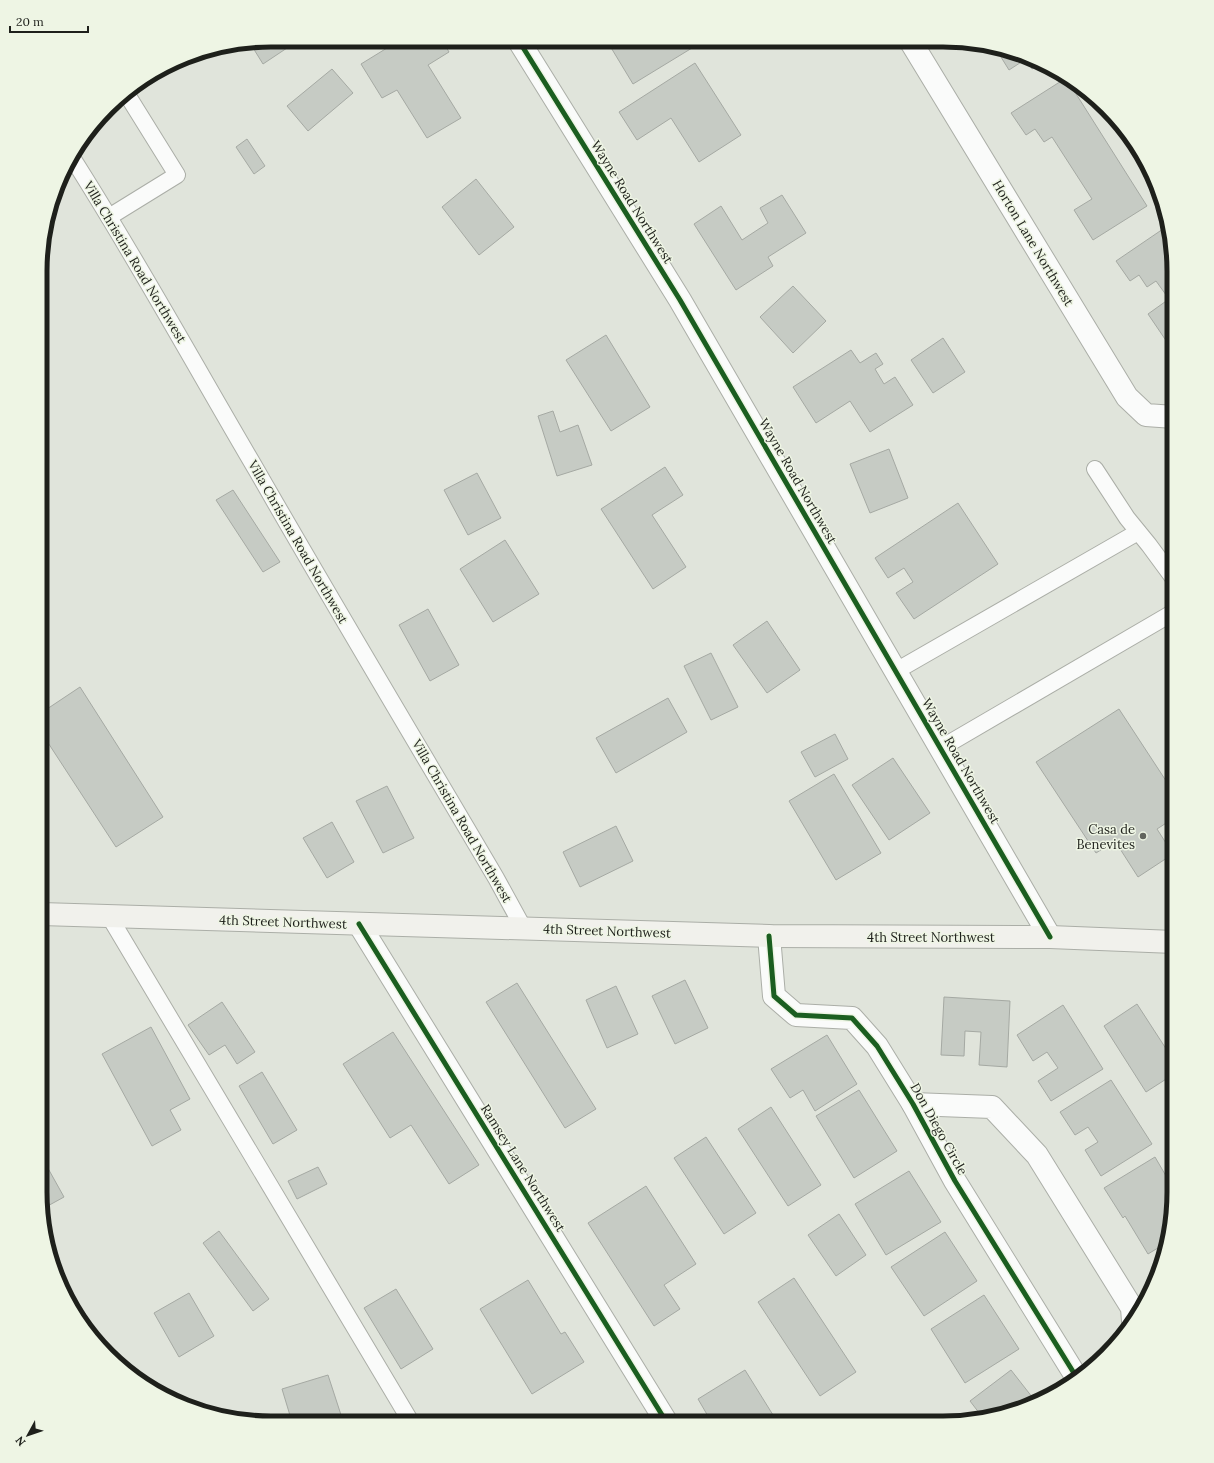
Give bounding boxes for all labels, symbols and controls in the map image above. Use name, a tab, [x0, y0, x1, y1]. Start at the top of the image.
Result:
scale bar	[10, 8, 88, 34]
text: 20 m	[16, 14, 44, 29]
street label: Wayne Road Northwest	[587, 137, 677, 267]
street label: Villa Christina Road Northwest	[79, 177, 190, 346]
street label: Horton Lane Northwest	[989, 177, 1077, 309]
street label: Wayne Road Northwest	[755, 415, 841, 547]
street label: Villa Christina Road Northwest	[244, 456, 352, 627]
street label: Wayne Road Northwest	[918, 695, 1004, 827]
street label: Villa Christina Road Northwest	[408, 735, 516, 906]
place label: Casa de Benevites	[1076, 821, 1135, 853]
marker: Casa de Benevites	[1138, 831, 1148, 841]
street label: 4th Street Northwest	[219, 911, 347, 933]
street label: 4th Street Northwest	[543, 920, 671, 942]
street label: 4th Street Northwest	[867, 929, 995, 946]
street label: Don Diego Circle	[907, 1080, 971, 1178]
street label: Ramsey Lane Northwest	[477, 1101, 569, 1235]
north arrow	[8, 1415, 48, 1455]
text: N	[12, 1433, 28, 1449]

